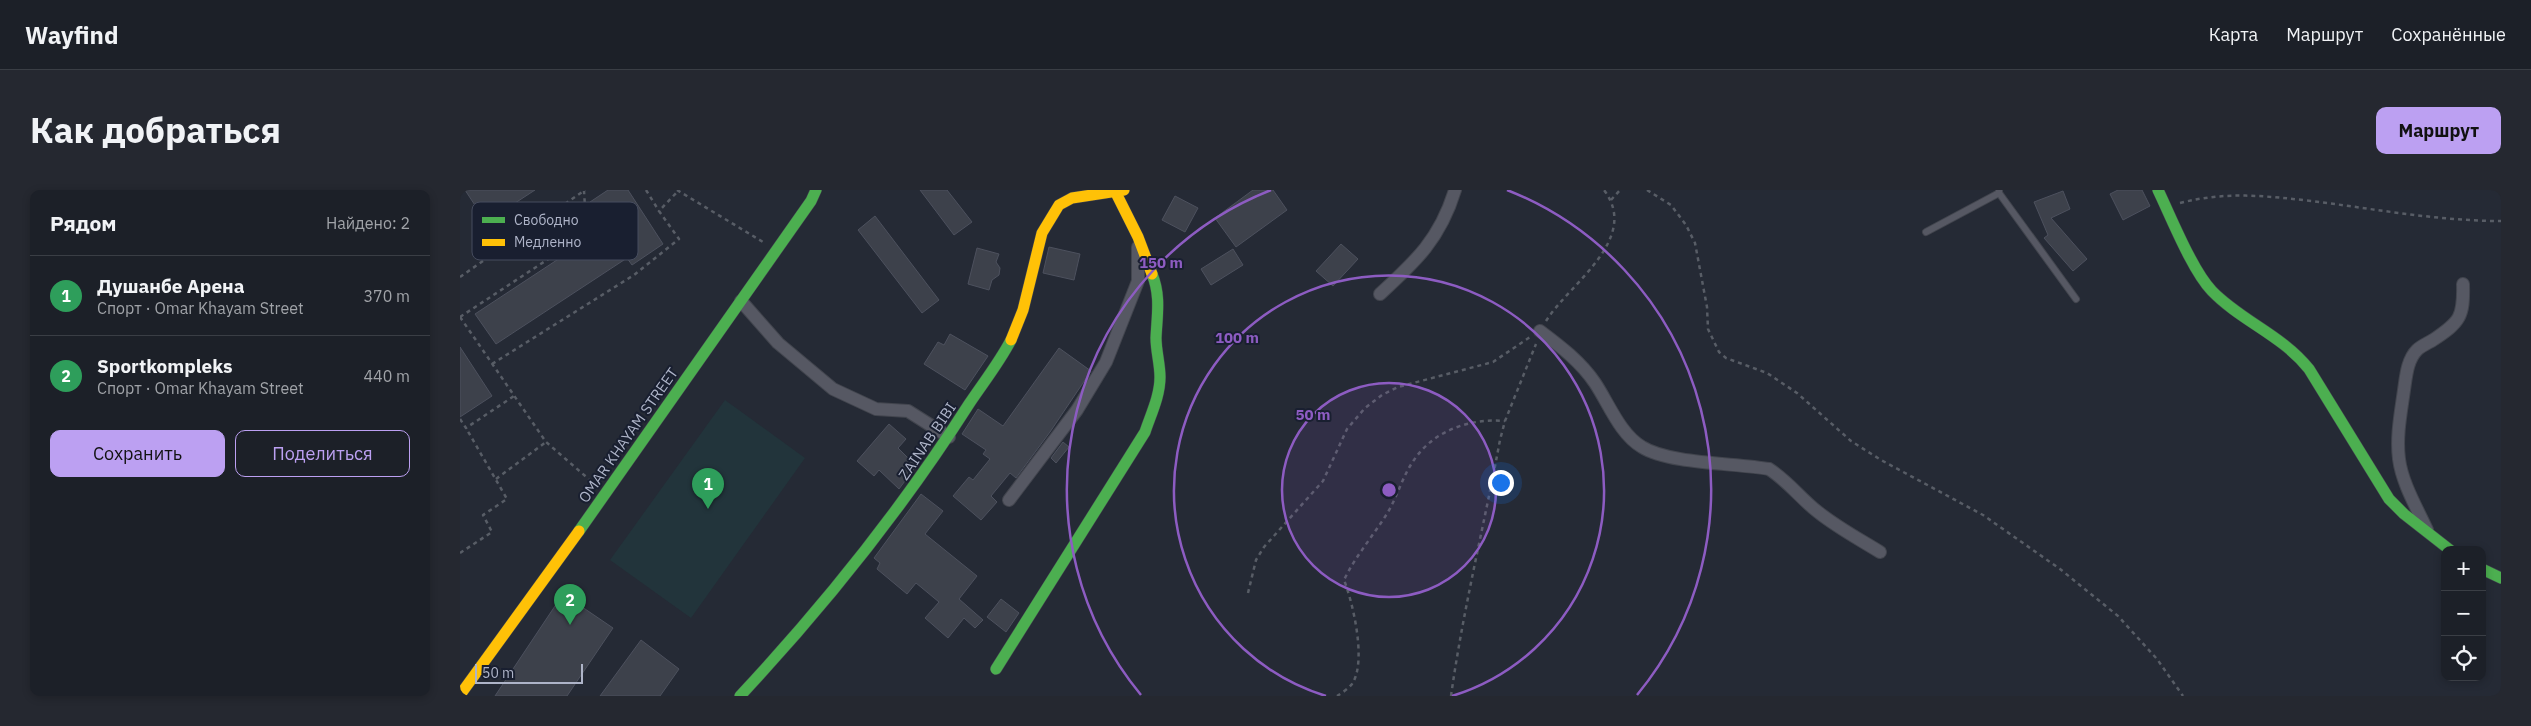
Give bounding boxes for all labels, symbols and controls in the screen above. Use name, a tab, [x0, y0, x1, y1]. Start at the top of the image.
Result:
text: Wayfind	[25, 19, 118, 51]
text: Карта	[2209, 23, 2258, 46]
text: Маршрут	[2286, 23, 2363, 46]
text: Сохранённые	[2391, 23, 2506, 46]
text: Как добраться	[30, 107, 281, 153]
button: Маршрут	[2376, 107, 2501, 154]
legend	[472, 202, 638, 260]
text: Рядом	[50, 209, 117, 237]
text: Свободно	[514, 211, 579, 229]
text: Найдено: 2	[326, 213, 410, 233]
text: Медленно	[514, 233, 582, 251]
text: 150 m	[1139, 253, 1183, 272]
text: Душанбе Арена	[97, 274, 245, 298]
text: 1	[61, 286, 71, 306]
text: 370 m	[363, 286, 410, 306]
text: Спорт · Omar Khayam Street	[97, 298, 304, 318]
text: 100 m	[1215, 328, 1259, 347]
text: Sportkompleks	[97, 354, 233, 378]
street label: OMAR KHAYAM STREET	[574, 363, 682, 506]
text: 2	[61, 366, 71, 386]
text: 440 m	[363, 366, 410, 386]
text: Спорт · Omar Khayam Street	[97, 378, 304, 398]
street label: ZAINAB BIBI	[894, 399, 960, 483]
text: 50 m	[1296, 405, 1330, 424]
button: Сохранить	[50, 430, 225, 477]
button: Поделиться	[235, 430, 410, 477]
pin: 1	[692, 468, 724, 509]
your location	[1488, 470, 1514, 496]
centre of rings	[1380, 481, 1398, 499]
map controls	[2441, 546, 2486, 681]
button: +	[2441, 546, 2486, 591]
pin: 2	[554, 584, 586, 625]
button: −	[2441, 591, 2486, 636]
button: locate	[2441, 636, 2486, 681]
scale bar	[475, 661, 582, 684]
text: 50 m	[482, 664, 514, 682]

